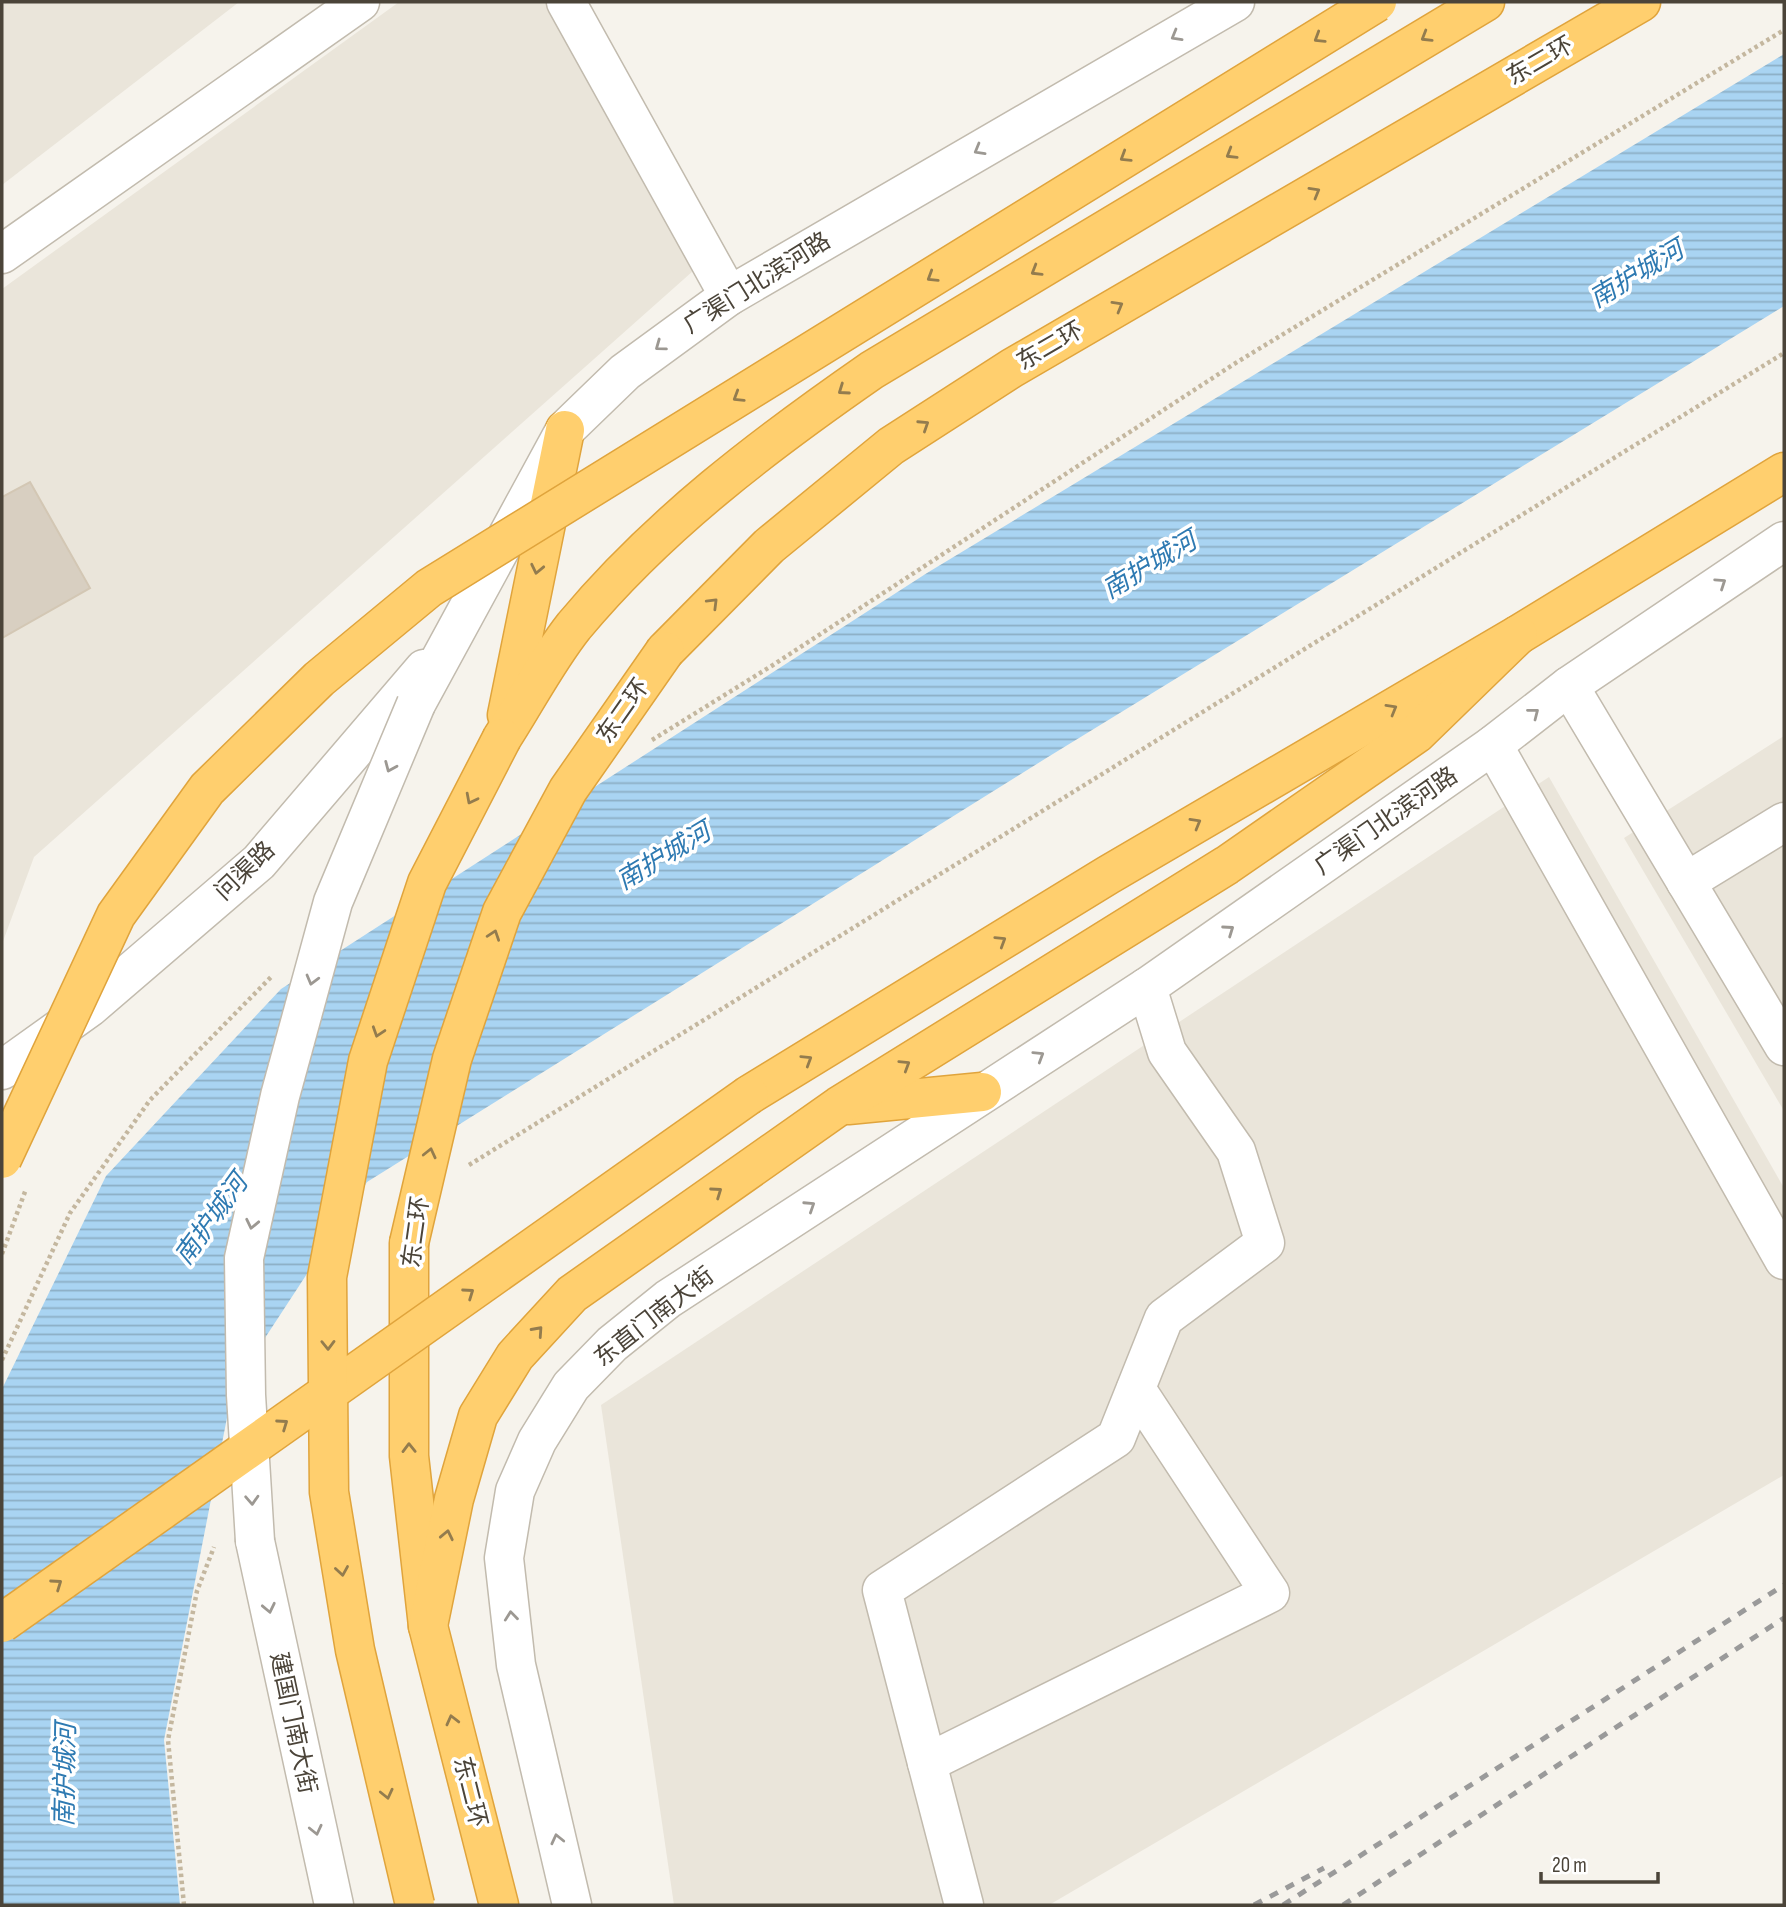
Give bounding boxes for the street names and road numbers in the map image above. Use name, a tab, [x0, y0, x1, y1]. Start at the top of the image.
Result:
street label: 东二环	[1502, 30, 1578, 92]
street label: 广渠门北滨河路	[678, 226, 836, 340]
street label: 东二环	[1012, 315, 1088, 377]
street label: 东二环	[590, 673, 656, 749]
street label: 广渠门北滨河路	[1309, 761, 1463, 881]
street label: 问渠路	[209, 836, 281, 906]
street label: 东二环	[397, 1194, 435, 1270]
street label: 东直门南大街	[588, 1261, 720, 1373]
street label: 建国门南大街	[264, 1650, 322, 1796]
street label: 东二环	[447, 1754, 493, 1830]

